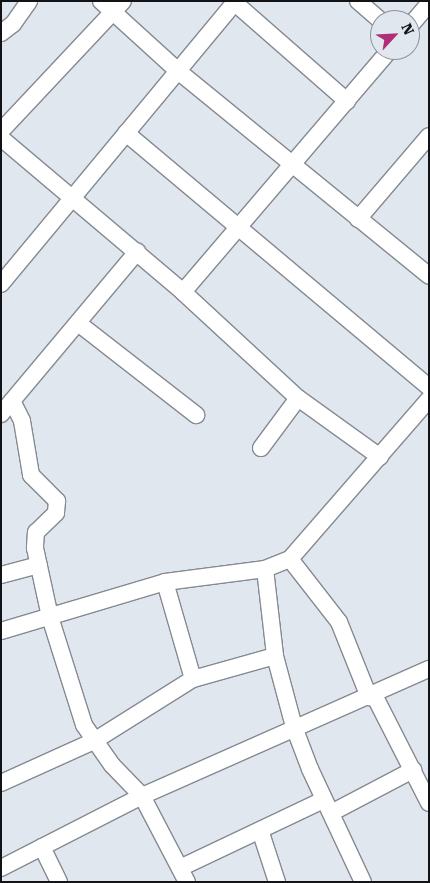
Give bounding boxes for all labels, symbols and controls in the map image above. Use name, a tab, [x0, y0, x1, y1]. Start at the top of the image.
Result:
north arrow	[370, 10, 420, 60]
text: N	[398, 21, 417, 37]

